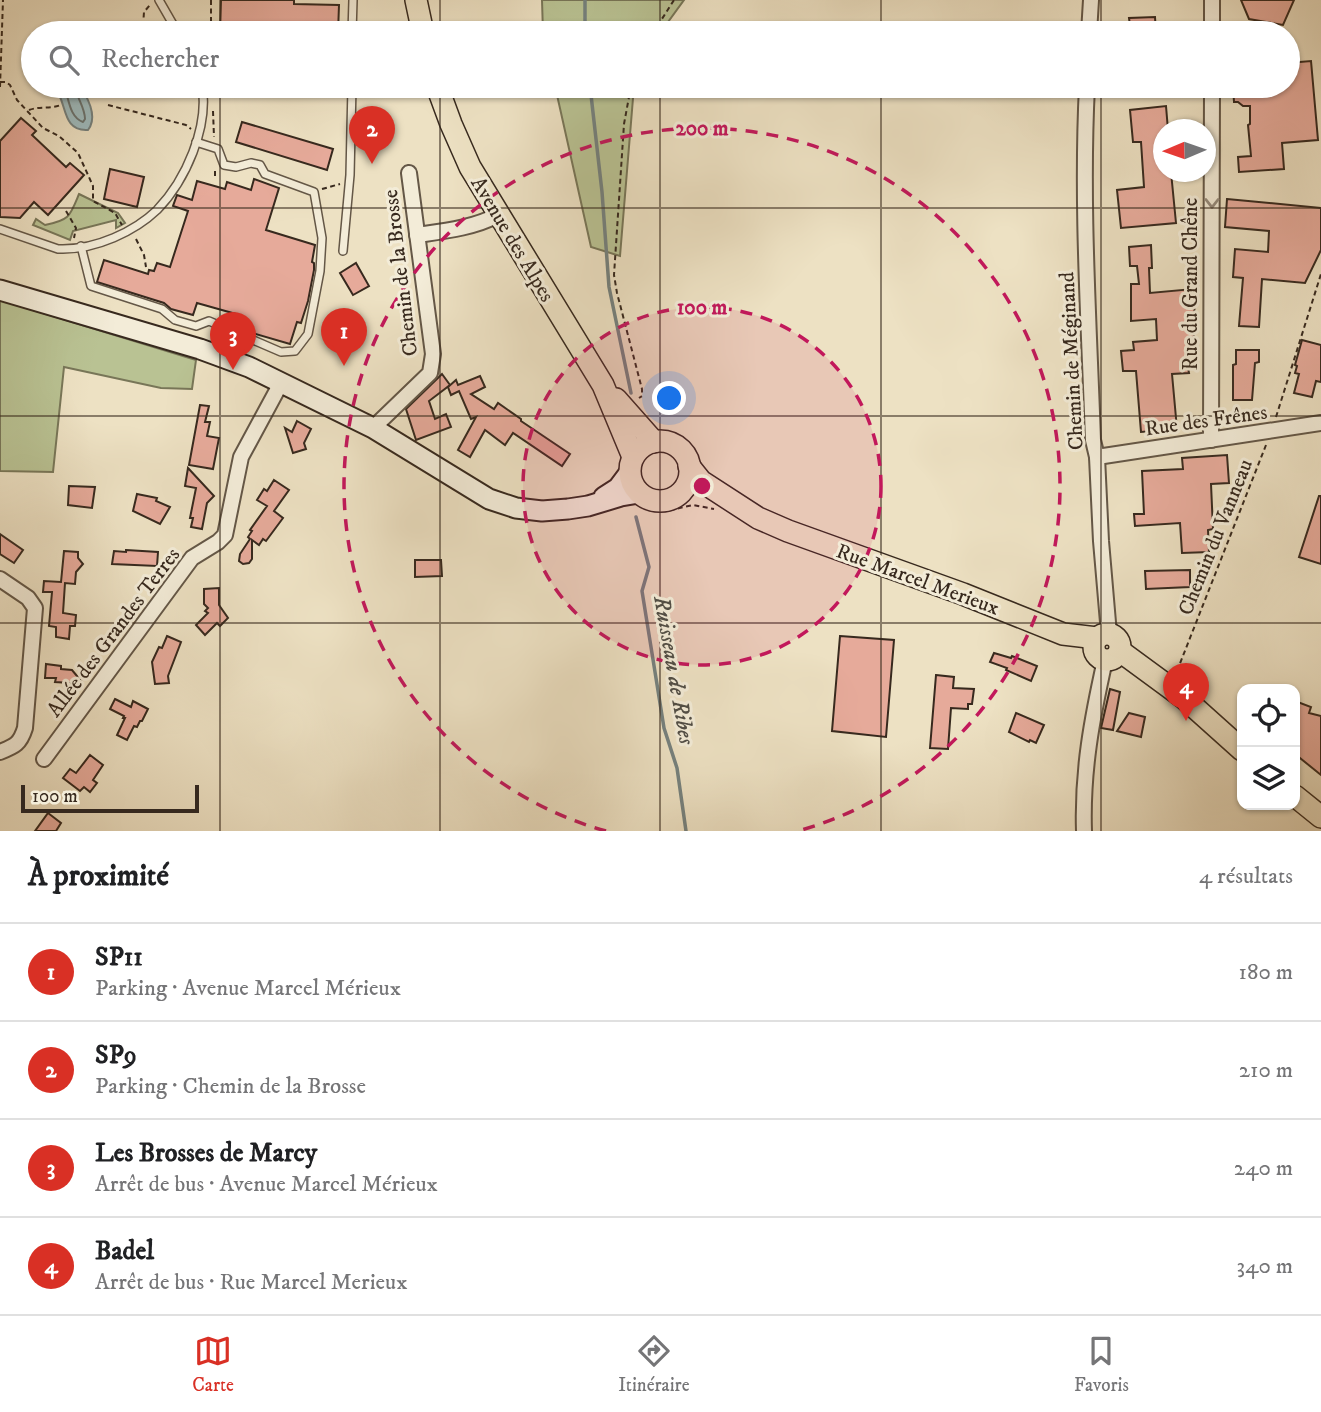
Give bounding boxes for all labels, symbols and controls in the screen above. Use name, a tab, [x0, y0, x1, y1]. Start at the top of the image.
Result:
search box	[21, 21, 1300, 98]
icon: search	[45, 41, 83, 79]
text: Rechercher	[101, 43, 219, 76]
pin: 2	[349, 106, 395, 164]
text: 200 m	[675, 116, 729, 142]
north arrow	[1153, 119, 1216, 182]
street label: Avenue des Alpes	[465, 172, 560, 307]
street label: Chemin de la Brosse	[378, 188, 424, 358]
street label: Rue du Grand Chêne	[1178, 197, 1204, 370]
one-way arrow	[1204, 198, 1219, 209]
street label: Chemin de Méginand	[1054, 271, 1090, 451]
text: 100 m	[677, 295, 727, 321]
pin: 1	[321, 308, 367, 366]
pin: 3	[210, 312, 256, 370]
your location	[652, 381, 686, 415]
street label: Rue des Frênes	[1143, 400, 1269, 442]
street label: Chemin du Vanneau	[1173, 456, 1259, 619]
centre of rings	[690, 474, 714, 498]
street label: Rue Marcel Merieux	[833, 538, 1003, 622]
street label: Allée des Grandes Terres	[42, 543, 186, 722]
water label: Ruisseau de Ribes	[646, 593, 701, 748]
pin: 4	[1163, 663, 1209, 721]
map controls	[1237, 684, 1300, 810]
button: locate	[1237, 684, 1300, 747]
button: layers	[1237, 747, 1300, 810]
scale bar	[21, 782, 200, 814]
text: 100 m	[32, 785, 78, 808]
text: À proximité	[28, 858, 169, 895]
text: 4 résultats	[1199, 862, 1293, 891]
text: SP11	[95, 941, 143, 974]
text: 1	[47, 958, 55, 987]
text: 180 m	[1238, 958, 1293, 987]
text: Parking · Avenue Marcel Mérieux	[95, 974, 401, 1003]
text: SP9	[95, 1039, 137, 1072]
text: 2	[45, 1056, 57, 1085]
text: 210 m	[1239, 1056, 1293, 1085]
text: Parking · Chemin de la Brosse	[95, 1072, 366, 1101]
text: Les Brosses de Marcy	[95, 1137, 317, 1170]
text: 3	[47, 1154, 55, 1183]
text: 240 m	[1234, 1154, 1293, 1183]
text: Arrêt de bus · Avenue Marcel Mérieux	[95, 1170, 438, 1199]
text: Badel	[95, 1235, 154, 1268]
text: 4	[44, 1252, 58, 1281]
text: 340 m	[1237, 1252, 1293, 1281]
text: Arrêt de bus · Rue Marcel Merieux	[95, 1268, 408, 1297]
tab: Carte	[192, 1332, 234, 1397]
tab: Itinéraire	[618, 1332, 690, 1397]
tab: Favoris	[1074, 1332, 1129, 1397]

